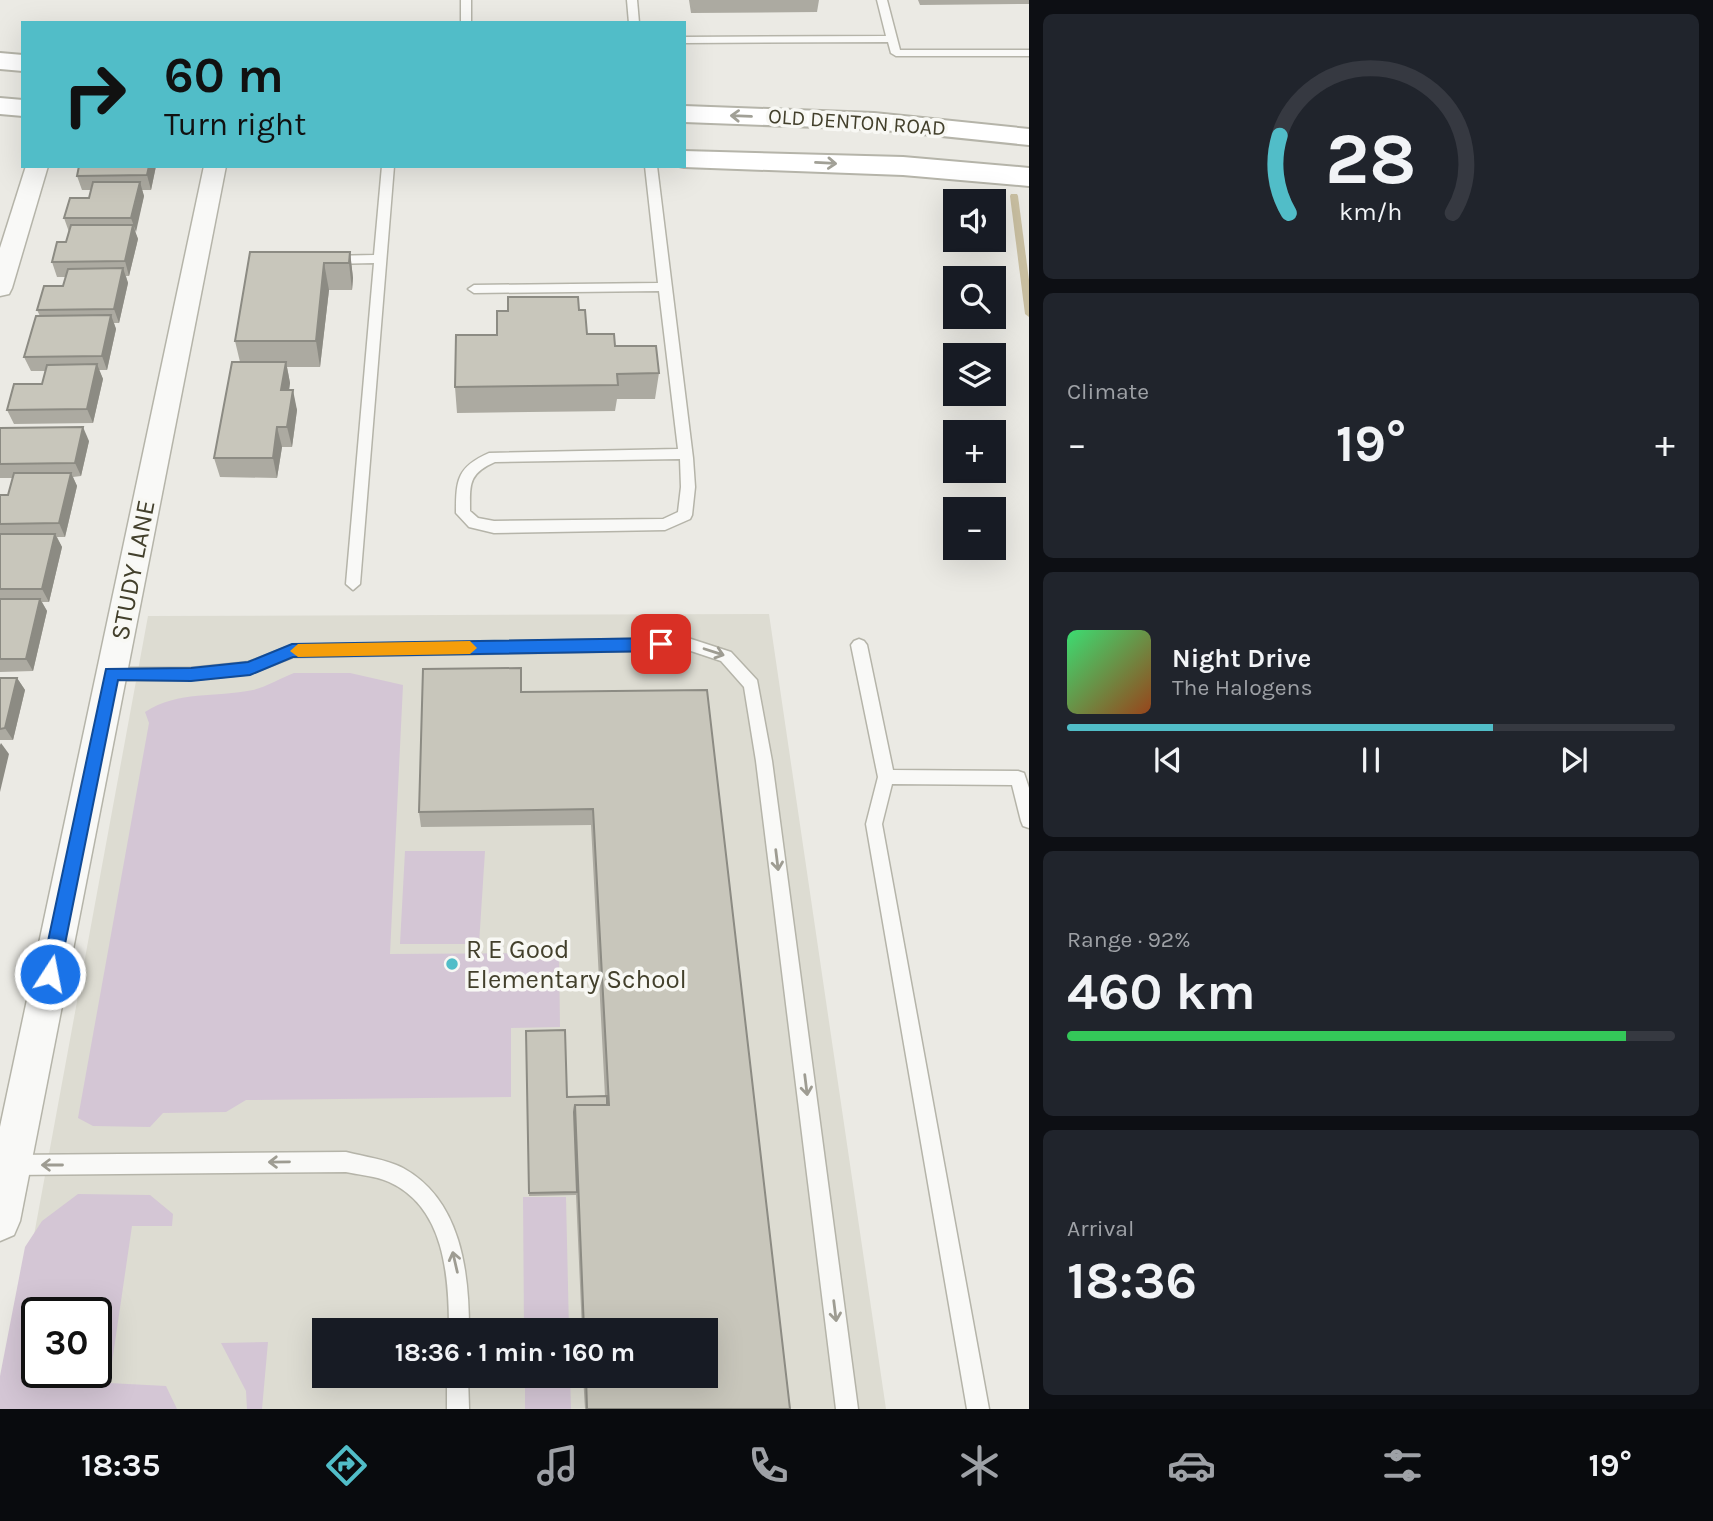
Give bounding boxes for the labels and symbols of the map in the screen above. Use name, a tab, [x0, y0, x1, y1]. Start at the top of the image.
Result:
street label: OLD DENTON ROAD	[767, 104, 947, 140]
one-way arrow	[730, 109, 753, 122]
one-way arrow	[814, 156, 837, 169]
street label: STUDY LANE	[104, 497, 162, 643]
pin	[631, 614, 691, 674]
one-way arrow	[702, 647, 724, 660]
one-way arrow	[770, 848, 783, 871]
place label: R E Good Elementary School	[466, 934, 687, 995]
position arrow	[13, 937, 87, 1011]
marker: R E Good Elementary School	[444, 956, 460, 972]
one-way arrow	[799, 1073, 812, 1096]
one-way arrow	[268, 1156, 291, 1169]
one-way arrow	[40, 1158, 63, 1172]
one-way arrow	[448, 1251, 461, 1274]
speed limit sign: 30	[21, 1297, 112, 1388]
one-way arrow	[828, 1299, 841, 1322]

